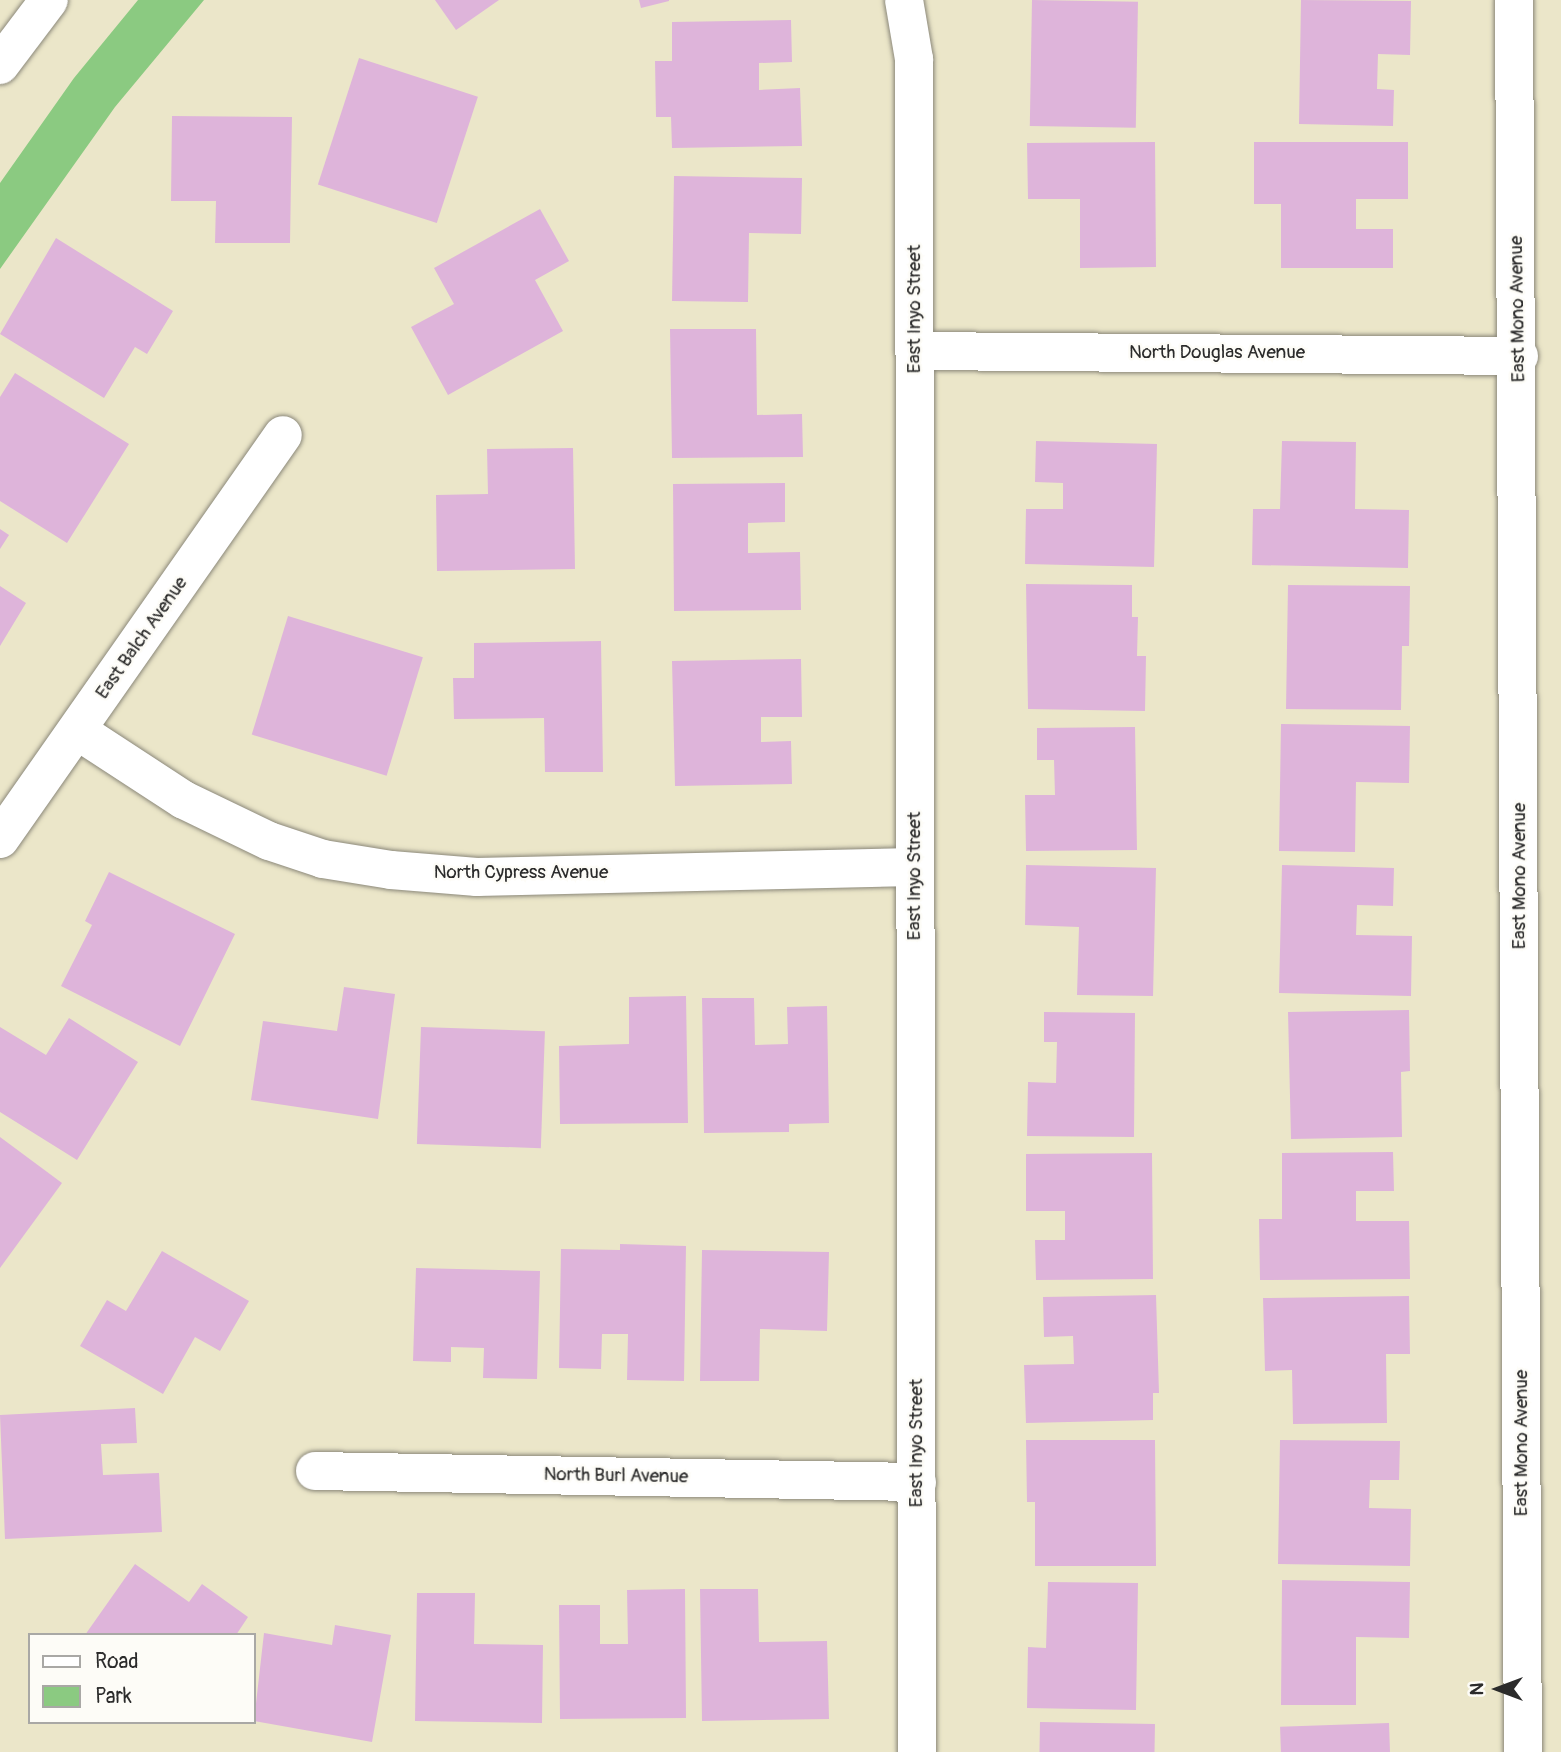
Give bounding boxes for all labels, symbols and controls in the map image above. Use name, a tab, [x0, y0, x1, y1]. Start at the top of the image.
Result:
street label: East Mono Avenue	[1505, 236, 1531, 382]
street label: East Inyo Street	[904, 245, 926, 373]
street label: North Douglas Avenue	[1129, 342, 1305, 364]
street label: East Balch Avenue	[91, 572, 193, 704]
street label: East Mono Avenue	[1509, 803, 1531, 949]
street label: East Inyo Street	[904, 812, 926, 940]
street label: North Cypress Avenue	[434, 862, 608, 884]
street label: East Mono Avenue	[1511, 1370, 1533, 1516]
street label: East Inyo Street	[906, 1379, 928, 1507]
street label: North Burl Avenue	[543, 1463, 689, 1489]
legend	[28, 1633, 256, 1724]
text: Road	[95, 1648, 139, 1675]
north arrow	[1463, 1654, 1533, 1724]
text: Park	[95, 1683, 132, 1710]
text: N	[1465, 1683, 1489, 1695]

